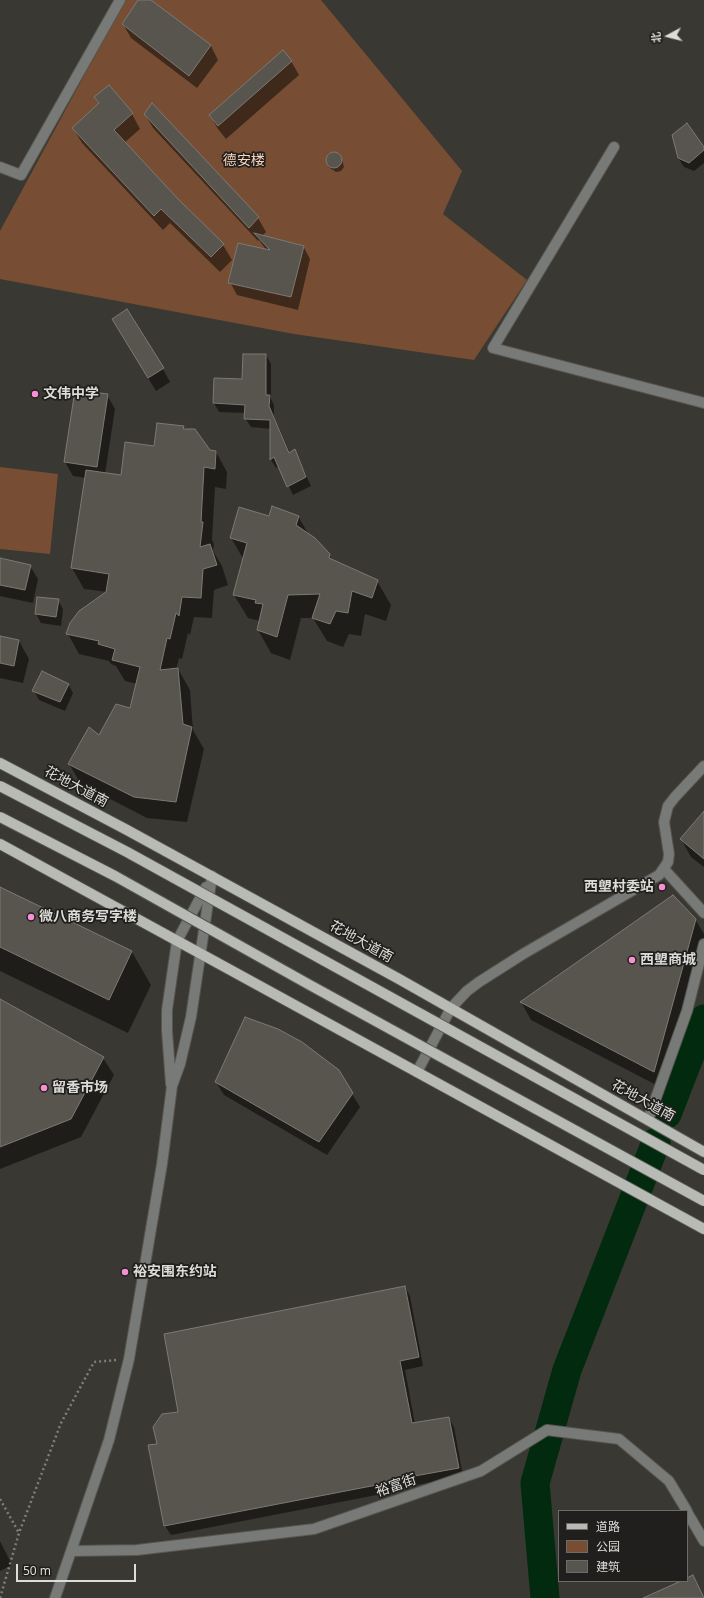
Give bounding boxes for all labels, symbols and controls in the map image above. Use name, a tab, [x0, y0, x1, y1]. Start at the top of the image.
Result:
north arrow	[648, 16, 688, 56]
text: 北	[647, 31, 664, 44]
park label: 德安楼	[223, 153, 265, 169]
place label: 文伟中学	[43, 386, 99, 402]
marker: 文伟中学	[30, 389, 40, 399]
street label: 花地大道南	[41, 763, 111, 811]
place label: 西塱村委站	[584, 879, 654, 895]
marker: 西塱村委站	[657, 882, 667, 892]
place label: 微八商务写字楼	[39, 909, 137, 925]
marker: 微八商务写字楼	[26, 912, 36, 922]
street label: 花地大道南	[326, 918, 396, 966]
place label: 西塱商城	[640, 952, 696, 968]
marker: 西塱商城	[627, 955, 637, 965]
street label: 花地大道南	[608, 1077, 678, 1125]
place label: 留香市场	[52, 1080, 108, 1096]
marker: 留香市场	[39, 1083, 49, 1093]
place label: 裕安围东约站	[133, 1264, 217, 1280]
marker: 裕安围东约站	[120, 1267, 130, 1277]
street label: 裕富街	[373, 1471, 419, 1501]
legend	[558, 1510, 688, 1582]
text: 道路	[596, 1518, 620, 1535]
text: 公园	[596, 1538, 620, 1555]
scale bar	[18, 1556, 138, 1582]
text: 建筑	[596, 1558, 620, 1575]
text: 50 m	[23, 1562, 51, 1579]

